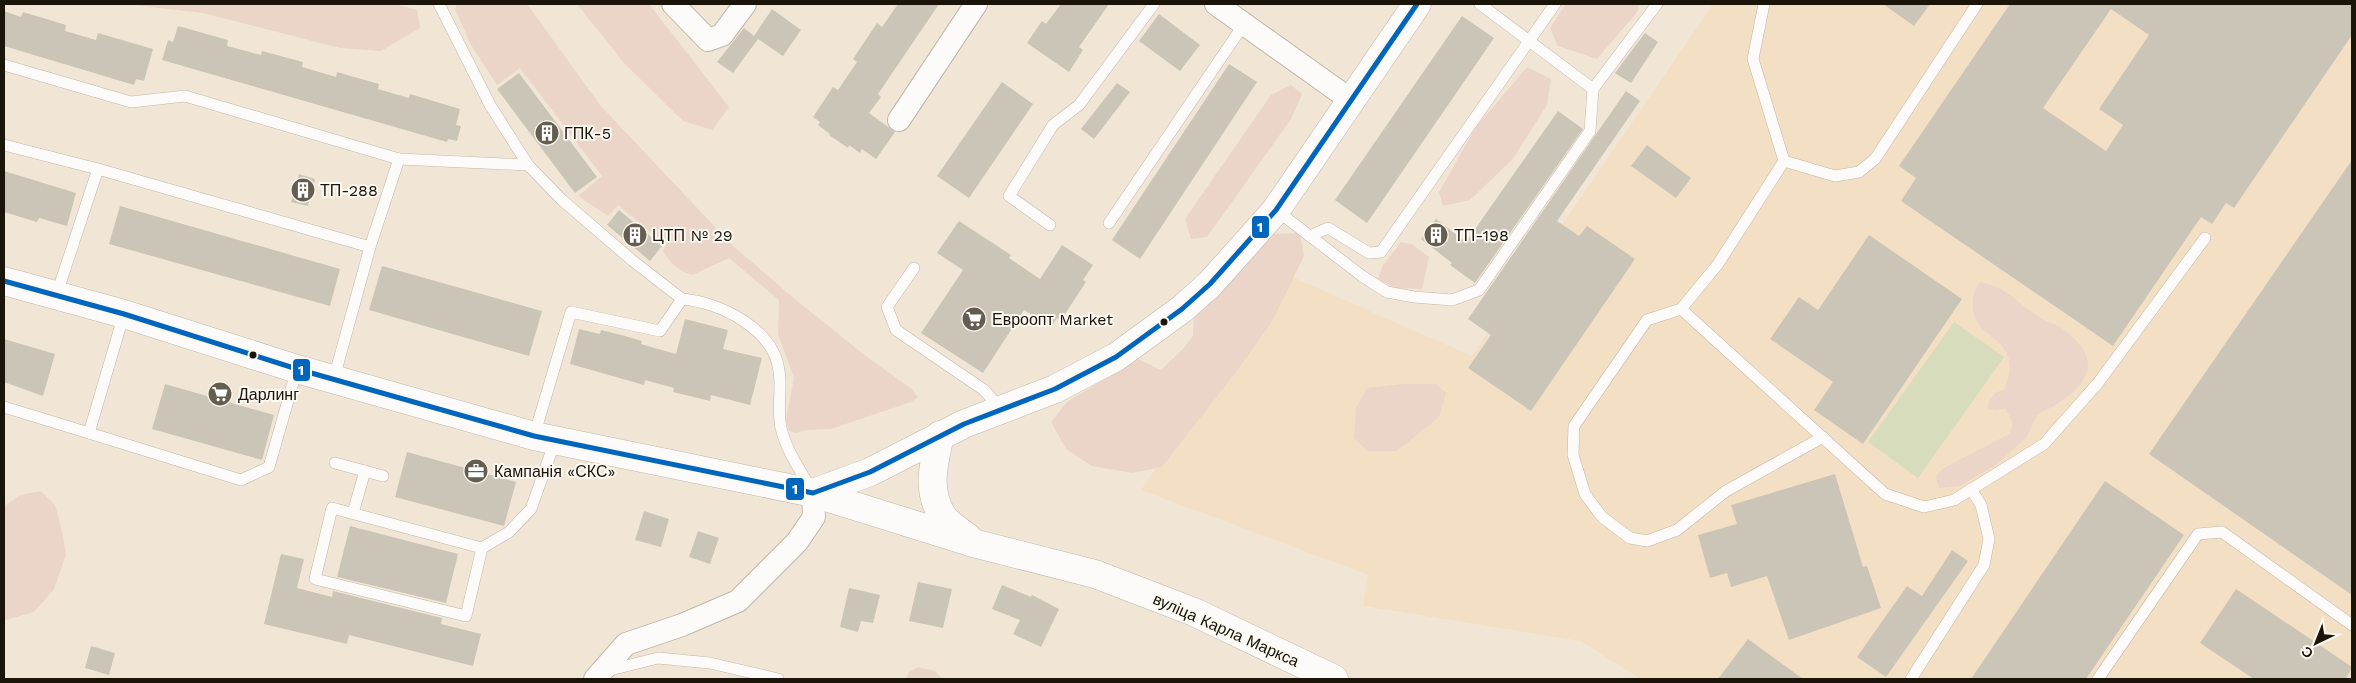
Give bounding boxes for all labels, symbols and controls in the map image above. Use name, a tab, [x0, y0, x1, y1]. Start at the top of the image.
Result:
building icon: ГПК-5	[534, 120, 560, 146]
place label: ГПК-5	[564, 124, 611, 143]
building icon: ТП-288	[290, 177, 316, 203]
place label: ТП-288	[320, 181, 378, 200]
line badge: 1	[1251, 215, 1270, 239]
text: 1	[1257, 219, 1263, 235]
building icon: ЦТП № 29	[622, 222, 648, 248]
building icon: ТП-198	[1423, 222, 1449, 248]
place label: ЦТП № 29	[652, 226, 733, 245]
place label: ТП-198	[1454, 226, 1509, 245]
supermarket icon: Евроопт Market	[961, 306, 987, 332]
place label: Евроопт Market	[992, 310, 1113, 329]
unlabelled marker	[1159, 317, 1169, 327]
unlabelled marker	[248, 350, 258, 360]
line badge: 1	[292, 358, 311, 382]
text: 1	[298, 362, 304, 378]
supermarket icon: Дарлинг	[207, 381, 233, 407]
place label: Дарлинг	[238, 385, 299, 404]
office icon: Кампанія «СКС»	[463, 458, 489, 484]
place label: Кампанія «СКС»	[494, 462, 615, 481]
line badge: 1	[785, 477, 805, 501]
text: 1	[792, 481, 798, 497]
street label: вуліца Карла Маркса	[1150, 589, 1302, 671]
north arrow	[2291, 618, 2341, 668]
text: С	[2298, 643, 2316, 662]

